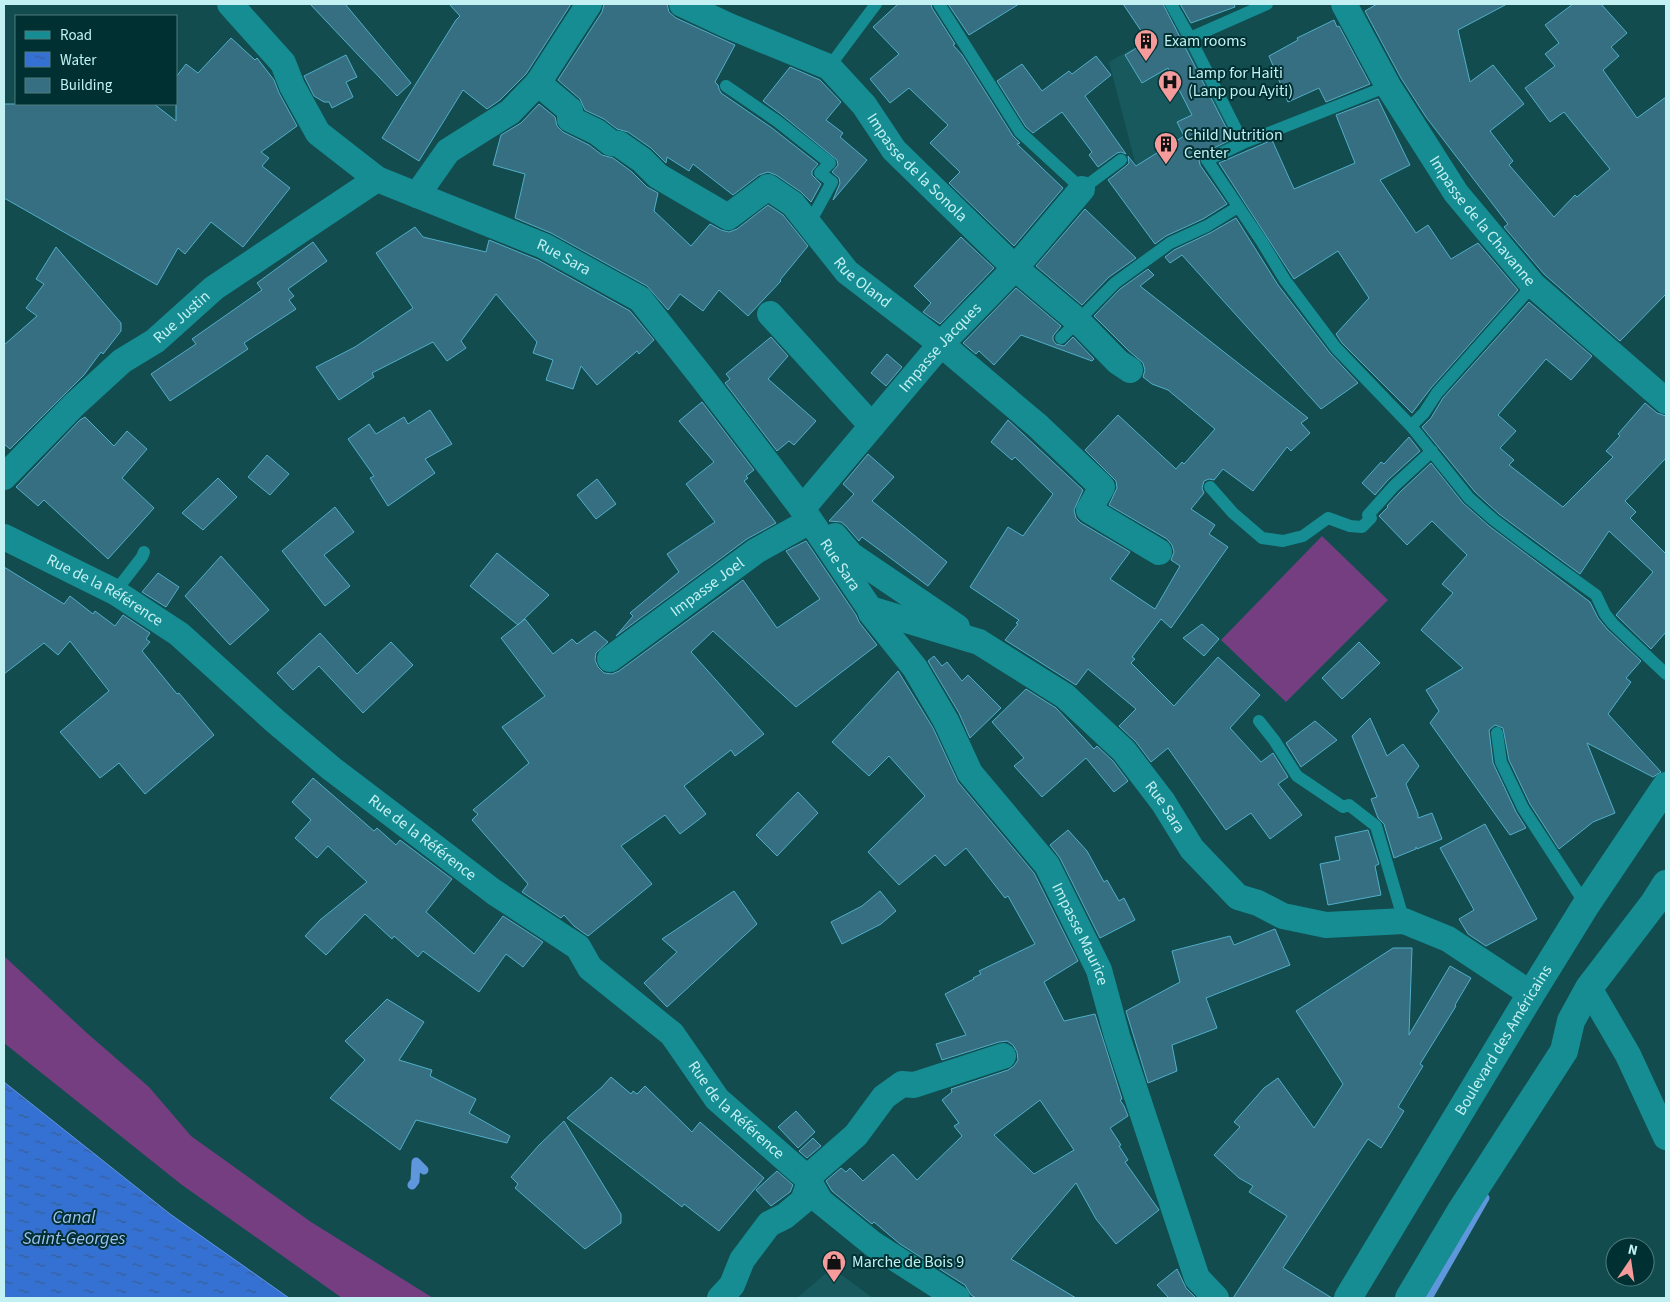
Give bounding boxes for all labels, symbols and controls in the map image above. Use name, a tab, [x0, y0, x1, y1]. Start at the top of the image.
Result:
legend	[15, 15, 178, 105]
text: Road	[60, 25, 92, 46]
building icon: Exam rooms	[1133, 28, 1159, 62]
place label: Exam rooms	[1164, 30, 1246, 52]
text: Water	[60, 50, 97, 71]
place label: Lamp for Haiti (Lanp pou Ayiti)	[1188, 62, 1293, 102]
hospital icon: Lamp for Haiti (Lanp pou Ayiti)	[1157, 69, 1183, 103]
text: Building	[60, 75, 113, 96]
street label: Impasse de la Sonola	[861, 109, 972, 227]
place label: Child Nutrition Center	[1184, 124, 1283, 164]
building icon: Child Nutrition Center	[1153, 131, 1179, 165]
street label: Impasse de la Chavanne	[1424, 151, 1541, 291]
street label: Rue Sara	[533, 233, 595, 281]
street label: Rue Oland	[828, 252, 896, 313]
street label: Rue Justin	[148, 285, 215, 349]
street label: Impasse Jacques	[894, 298, 987, 397]
street label: Rue Sara	[815, 534, 866, 595]
street label: Rue de la Référence	[43, 549, 167, 632]
street label: Impasse Joel	[666, 552, 749, 622]
street label: Rue Sara	[1140, 776, 1191, 837]
street label: Rue de la Référence	[364, 789, 481, 886]
street label: Impasse Maurice	[1046, 879, 1114, 988]
street label: Boulevard des Américains	[1449, 960, 1558, 1120]
street label: Rue de la Référence	[683, 1056, 789, 1164]
water label: Canal Saint-Georges	[22, 1205, 126, 1251]
north arrow	[1605, 1237, 1655, 1287]
text: N	[1626, 1240, 1639, 1261]
shop icon: Marche de Bois 9	[821, 1249, 847, 1283]
place label: Marche de Bois 9	[852, 1251, 964, 1273]

